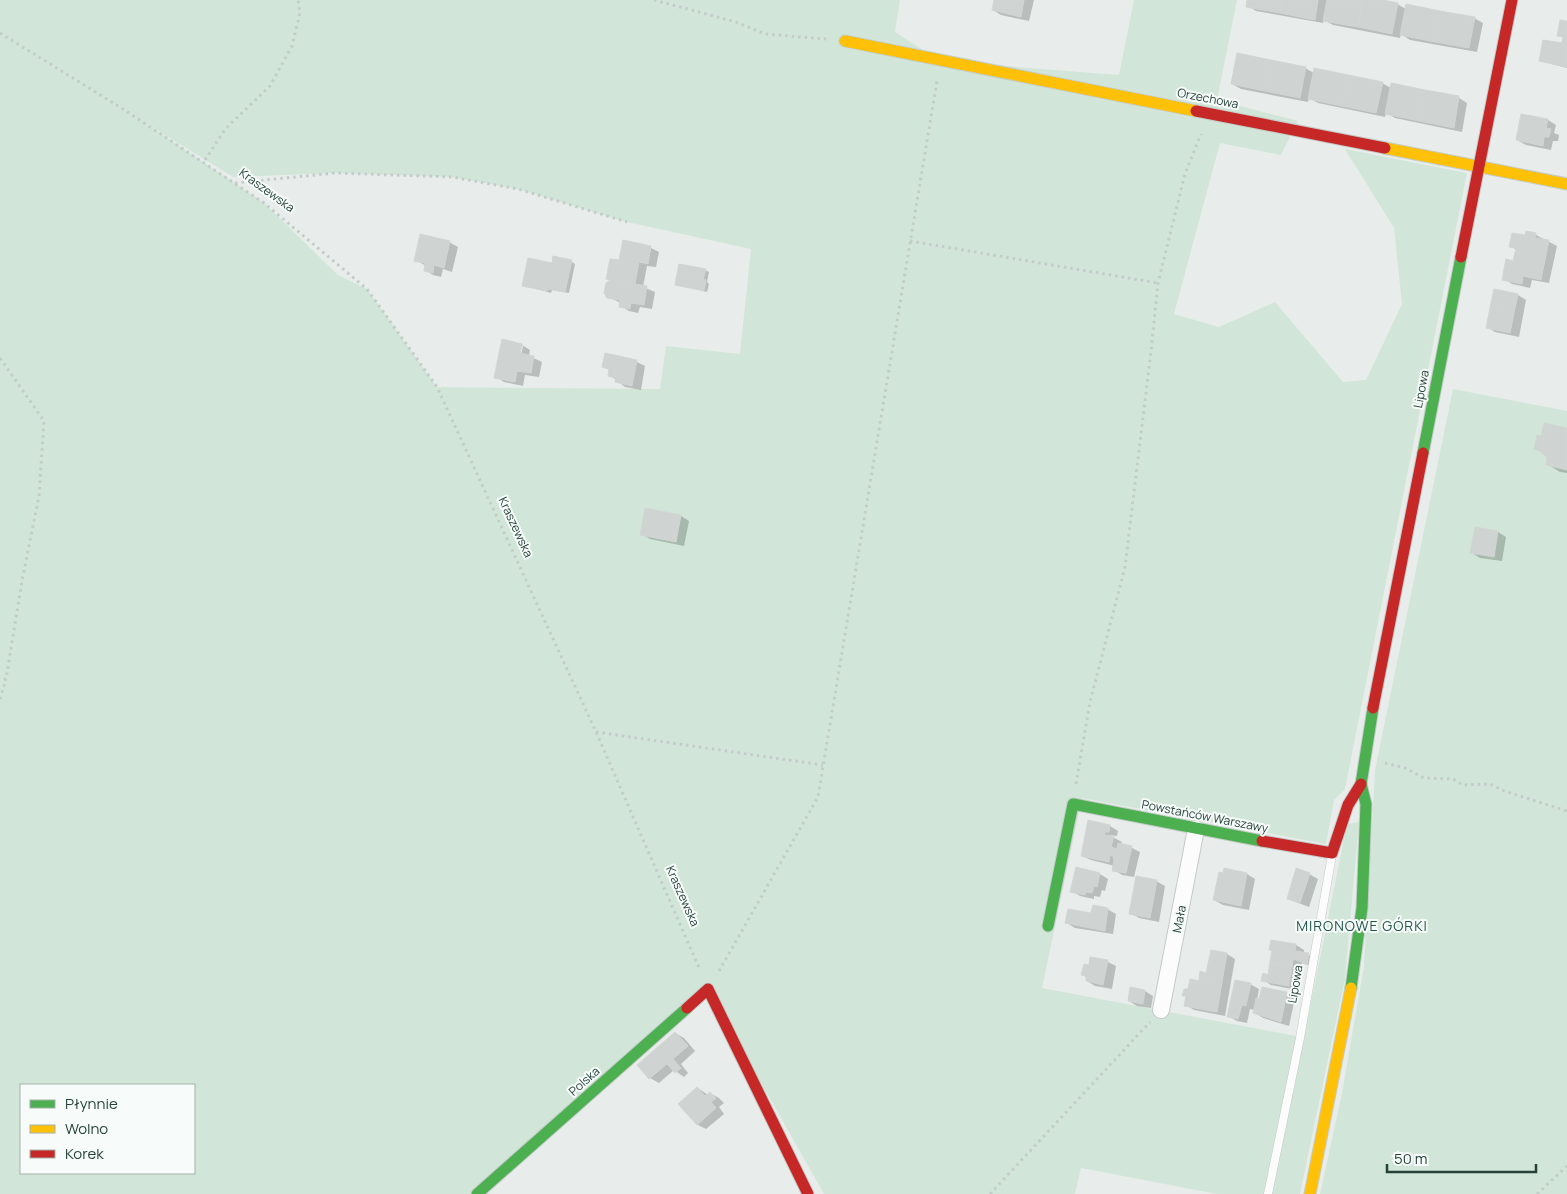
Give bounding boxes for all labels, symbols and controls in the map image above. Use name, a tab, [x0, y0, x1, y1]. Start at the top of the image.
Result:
street label: Orzechowa	[1176, 84, 1240, 112]
street label: Kraszewska	[236, 164, 298, 216]
street label: Lipowa	[1409, 369, 1433, 409]
street label: Kraszewska	[495, 494, 537, 560]
street label: Powstańców Warszawy	[1140, 795, 1270, 837]
street label: Kraszewska	[662, 863, 704, 929]
street label: Mała	[1168, 904, 1190, 934]
district label: MIRONOWE GÓRKI	[1296, 916, 1428, 935]
street label: Lipowa	[1283, 964, 1307, 1004]
street label: Polska	[565, 1063, 603, 1099]
legend	[20, 1084, 195, 1174]
text: Płynnie	[65, 1093, 118, 1114]
text: Wolno	[65, 1118, 108, 1139]
scale bar	[1387, 1142, 1536, 1174]
text: Korek	[65, 1143, 104, 1164]
text: 50 m	[1394, 1148, 1428, 1169]

